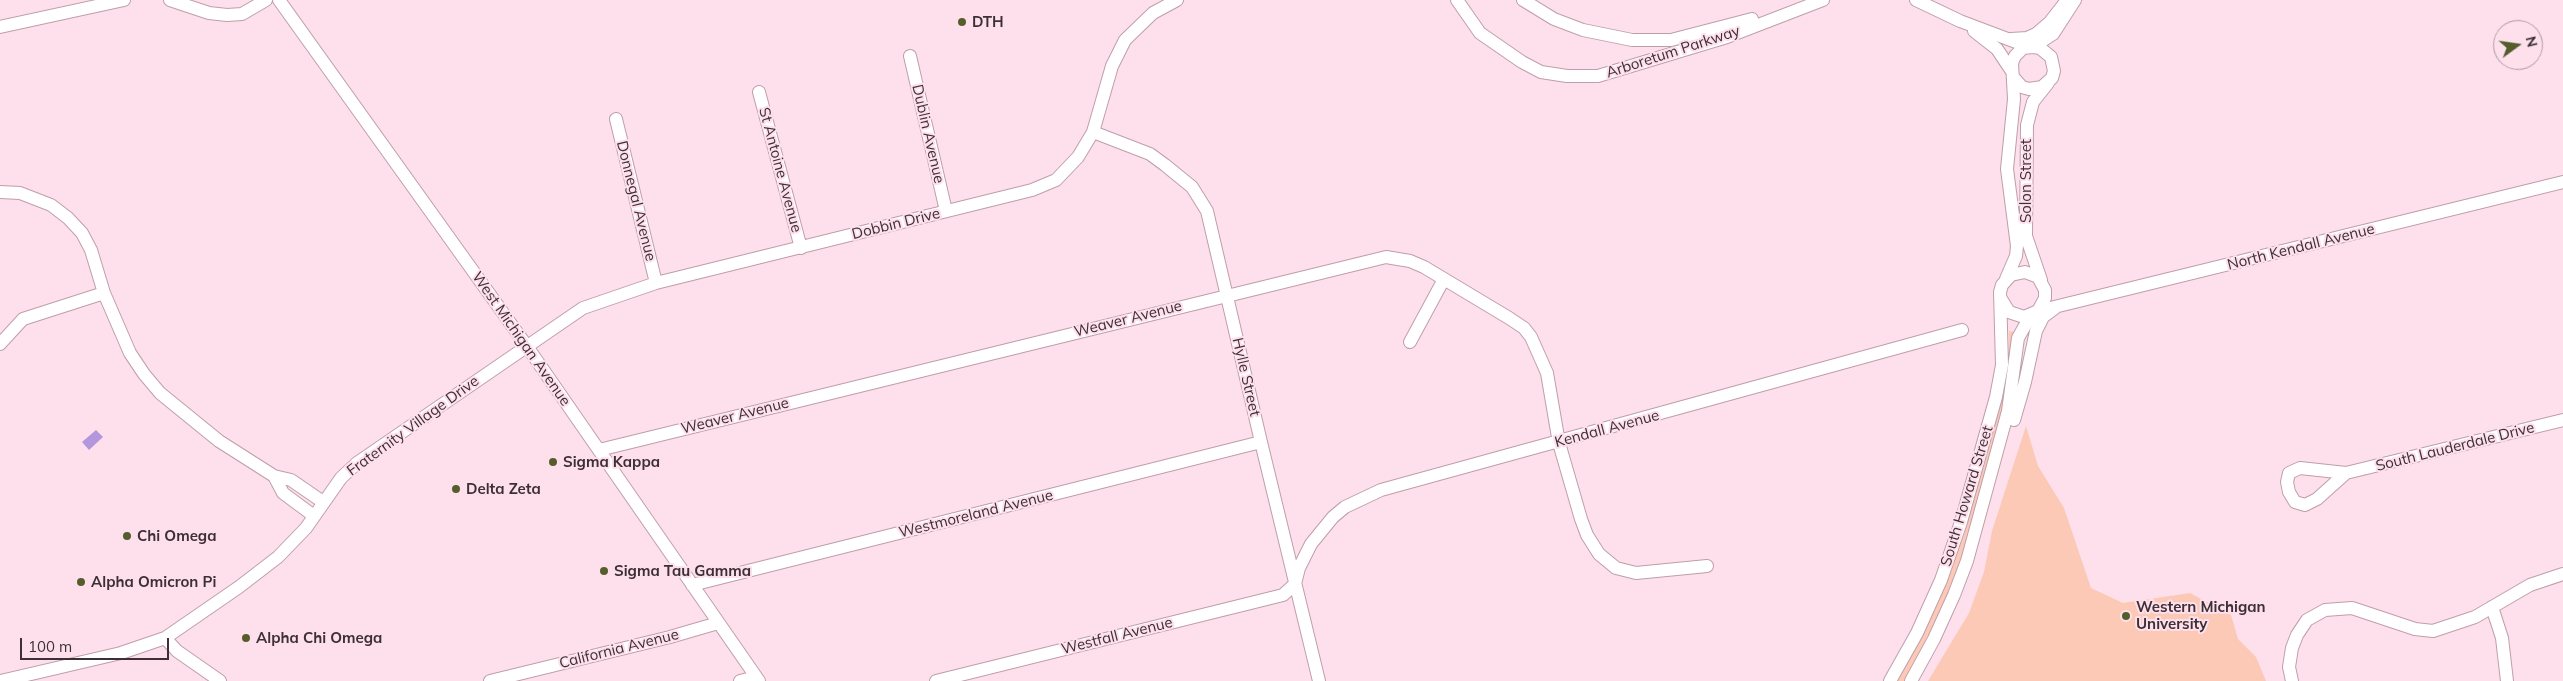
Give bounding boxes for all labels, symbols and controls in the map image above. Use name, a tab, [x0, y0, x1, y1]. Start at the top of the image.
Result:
place label: DTH	[972, 13, 1004, 31]
marker: DTH	[956, 16, 968, 28]
north arrow	[2493, 20, 2543, 70]
street label: Arboretum Parkway	[1604, 22, 1742, 82]
text: N	[2522, 34, 2542, 49]
street label: Dublin Avenue	[908, 83, 948, 185]
street label: St Antoine Avenue	[755, 106, 805, 234]
street label: Donnegal Avenue	[612, 139, 660, 263]
street label: Solon Street	[2017, 139, 2035, 223]
street label: Dobbin Drive	[850, 204, 942, 244]
street label: North Kendall Avenue	[2225, 220, 2377, 274]
street label: West Michigan Avenue	[468, 268, 574, 410]
street label: Weaver Avenue	[1072, 297, 1184, 341]
street label: Hylle Street	[1228, 336, 1264, 418]
street label: Fraternity Village Drive	[344, 372, 482, 480]
street label: Weaver Avenue	[679, 394, 791, 438]
street label: Kendall Avenue	[1553, 406, 1661, 452]
street label: South Lauderdale Drive	[2374, 419, 2536, 475]
street label: South Howard Street	[1937, 424, 1997, 568]
place label: Sigma Kappa	[563, 453, 660, 471]
marker: Sigma Kappa	[547, 456, 559, 468]
place label: Delta Zeta	[466, 480, 541, 498]
marker: Delta Zeta	[450, 483, 462, 495]
street label: Westmoreland Avenue	[897, 486, 1055, 542]
place label: Chi Omega	[137, 527, 216, 545]
marker: Chi Omega	[121, 530, 133, 542]
place label: Sigma Tau Gamma	[614, 562, 751, 580]
marker: Sigma Tau Gamma	[598, 565, 610, 577]
place label: Alpha Omicron Pi	[91, 573, 216, 591]
marker: Alpha Omicron Pi	[75, 576, 87, 588]
place label: Western Michigan University	[2136, 598, 2266, 633]
marker: Western Michigan University	[2120, 610, 2132, 622]
street label: Westfall Avenue	[1060, 613, 1174, 659]
street label: California Avenue	[557, 625, 681, 673]
scale bar	[22, 628, 171, 660]
place label: Alpha Chi Omega	[256, 629, 382, 647]
marker: Alpha Chi Omega	[240, 632, 252, 644]
text: 100 m	[28, 637, 72, 656]

